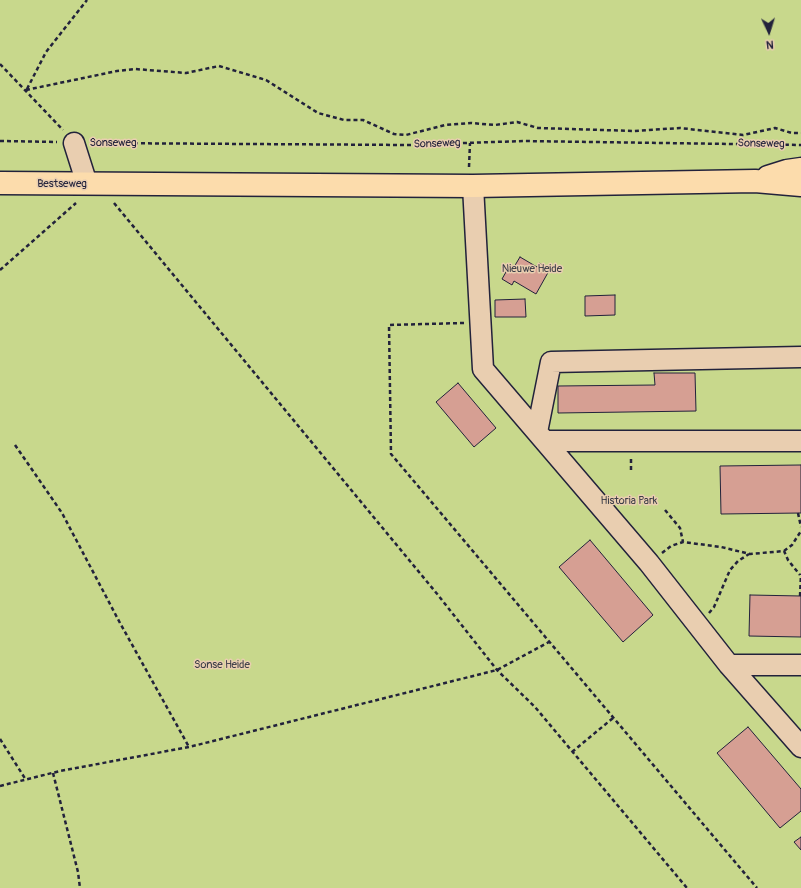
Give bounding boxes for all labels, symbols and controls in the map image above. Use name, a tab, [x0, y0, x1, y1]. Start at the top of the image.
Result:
north arrow	[749, 12, 789, 52]
text: N	[766, 38, 774, 51]
street label: Sonseweg	[90, 136, 136, 150]
street label: Sonseweg	[413, 137, 461, 151]
street label: Sonseweg	[737, 137, 785, 151]
street label: Bestseweg	[37, 177, 87, 191]
park label: Nieuwe Heide	[502, 262, 562, 276]
park label: Historia Park	[601, 494, 657, 508]
park label: Sonse Heide	[194, 658, 250, 672]

